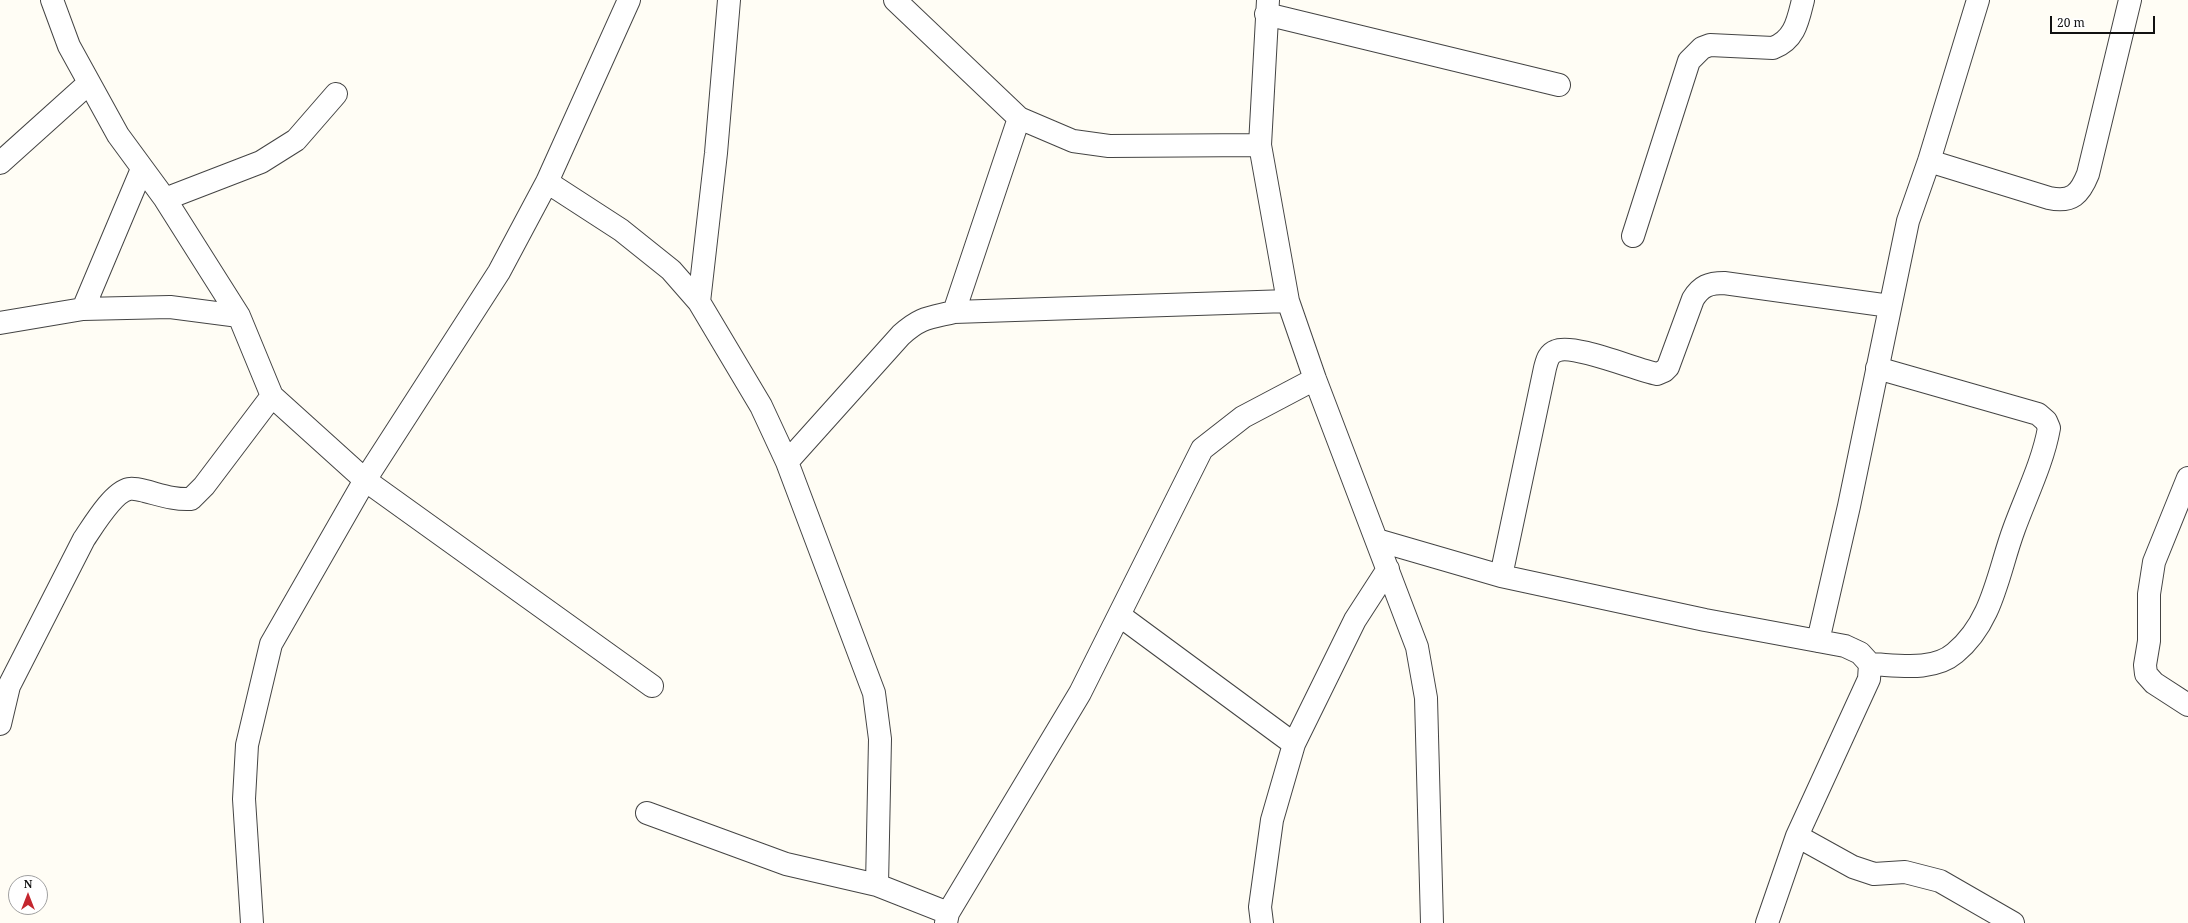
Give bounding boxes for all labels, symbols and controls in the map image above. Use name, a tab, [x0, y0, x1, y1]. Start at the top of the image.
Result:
scale bar	[2052, 8, 2157, 34]
text: 20 m	[2057, 14, 2085, 31]
north arrow	[8, 875, 48, 915]
text: N	[24, 876, 32, 891]

